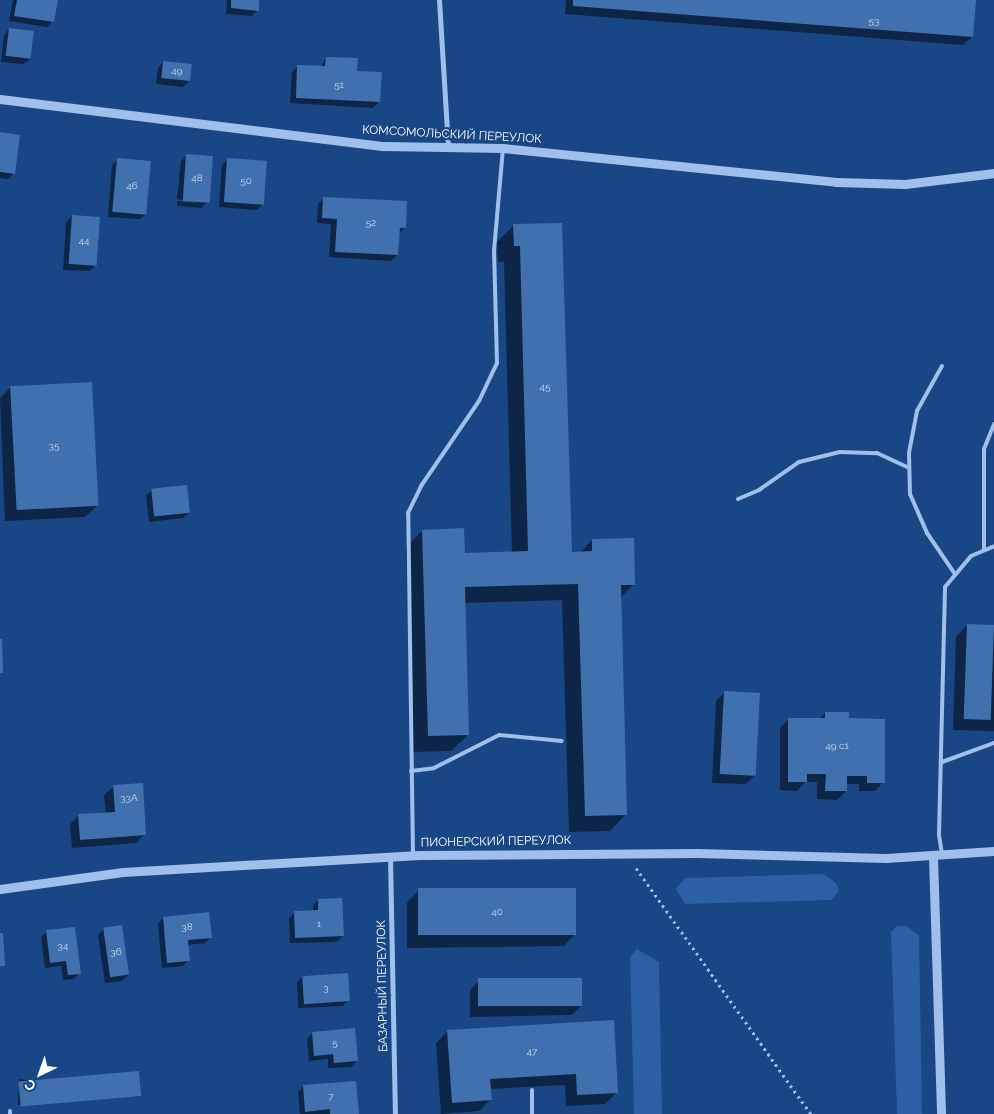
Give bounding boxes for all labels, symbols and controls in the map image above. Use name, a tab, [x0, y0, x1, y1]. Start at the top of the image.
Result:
house number: 53	[869, 15, 879, 27]
house number: 49	[171, 65, 183, 77]
house number: 51	[334, 79, 344, 91]
street label: КОМСОМОЛЬСКИЙ ПЕРЕУЛОК	[362, 123, 542, 147]
house number: 48	[191, 172, 203, 184]
house number: 50	[240, 175, 252, 187]
house number: 46	[126, 180, 138, 192]
house number: 52	[366, 217, 376, 229]
house number: 44	[79, 235, 89, 247]
house number: 45	[540, 381, 550, 393]
house number: 35	[49, 440, 59, 452]
house number: 49 с1	[825, 740, 849, 752]
house number: 33А	[120, 792, 138, 804]
street label: ПИОНЕРСКИЙ ПЕРЕУЛОК	[420, 833, 572, 851]
house number: 40	[491, 906, 503, 918]
house number: 1	[317, 918, 321, 930]
street label: БАЗАРНЫЙ ПЕРЕУЛОК	[375, 920, 391, 1052]
house number: 38	[181, 921, 193, 933]
house number: 34	[58, 940, 68, 952]
house number: 36	[110, 946, 122, 958]
house number: 3	[323, 982, 329, 994]
house number: 5	[332, 1037, 338, 1049]
house number: 47	[527, 1046, 537, 1058]
north arrow	[15, 1049, 65, 1099]
text: С	[21, 1076, 39, 1094]
house number: 7	[328, 1091, 334, 1103]

